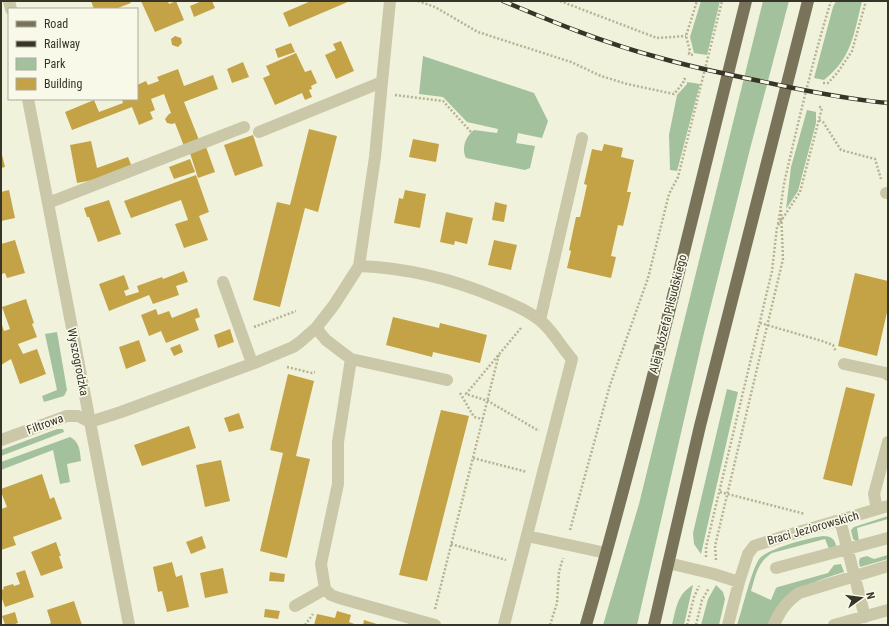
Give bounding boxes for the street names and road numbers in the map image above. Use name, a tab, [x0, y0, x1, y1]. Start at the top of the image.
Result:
street label: Aleja Józefa Piłsudskiego	[646, 253, 690, 375]
street label: Wyszogrodzka	[65, 327, 91, 397]
street label: Filtrowa	[25, 411, 65, 437]
street label: Braci Jeziorowskich	[766, 508, 861, 548]

